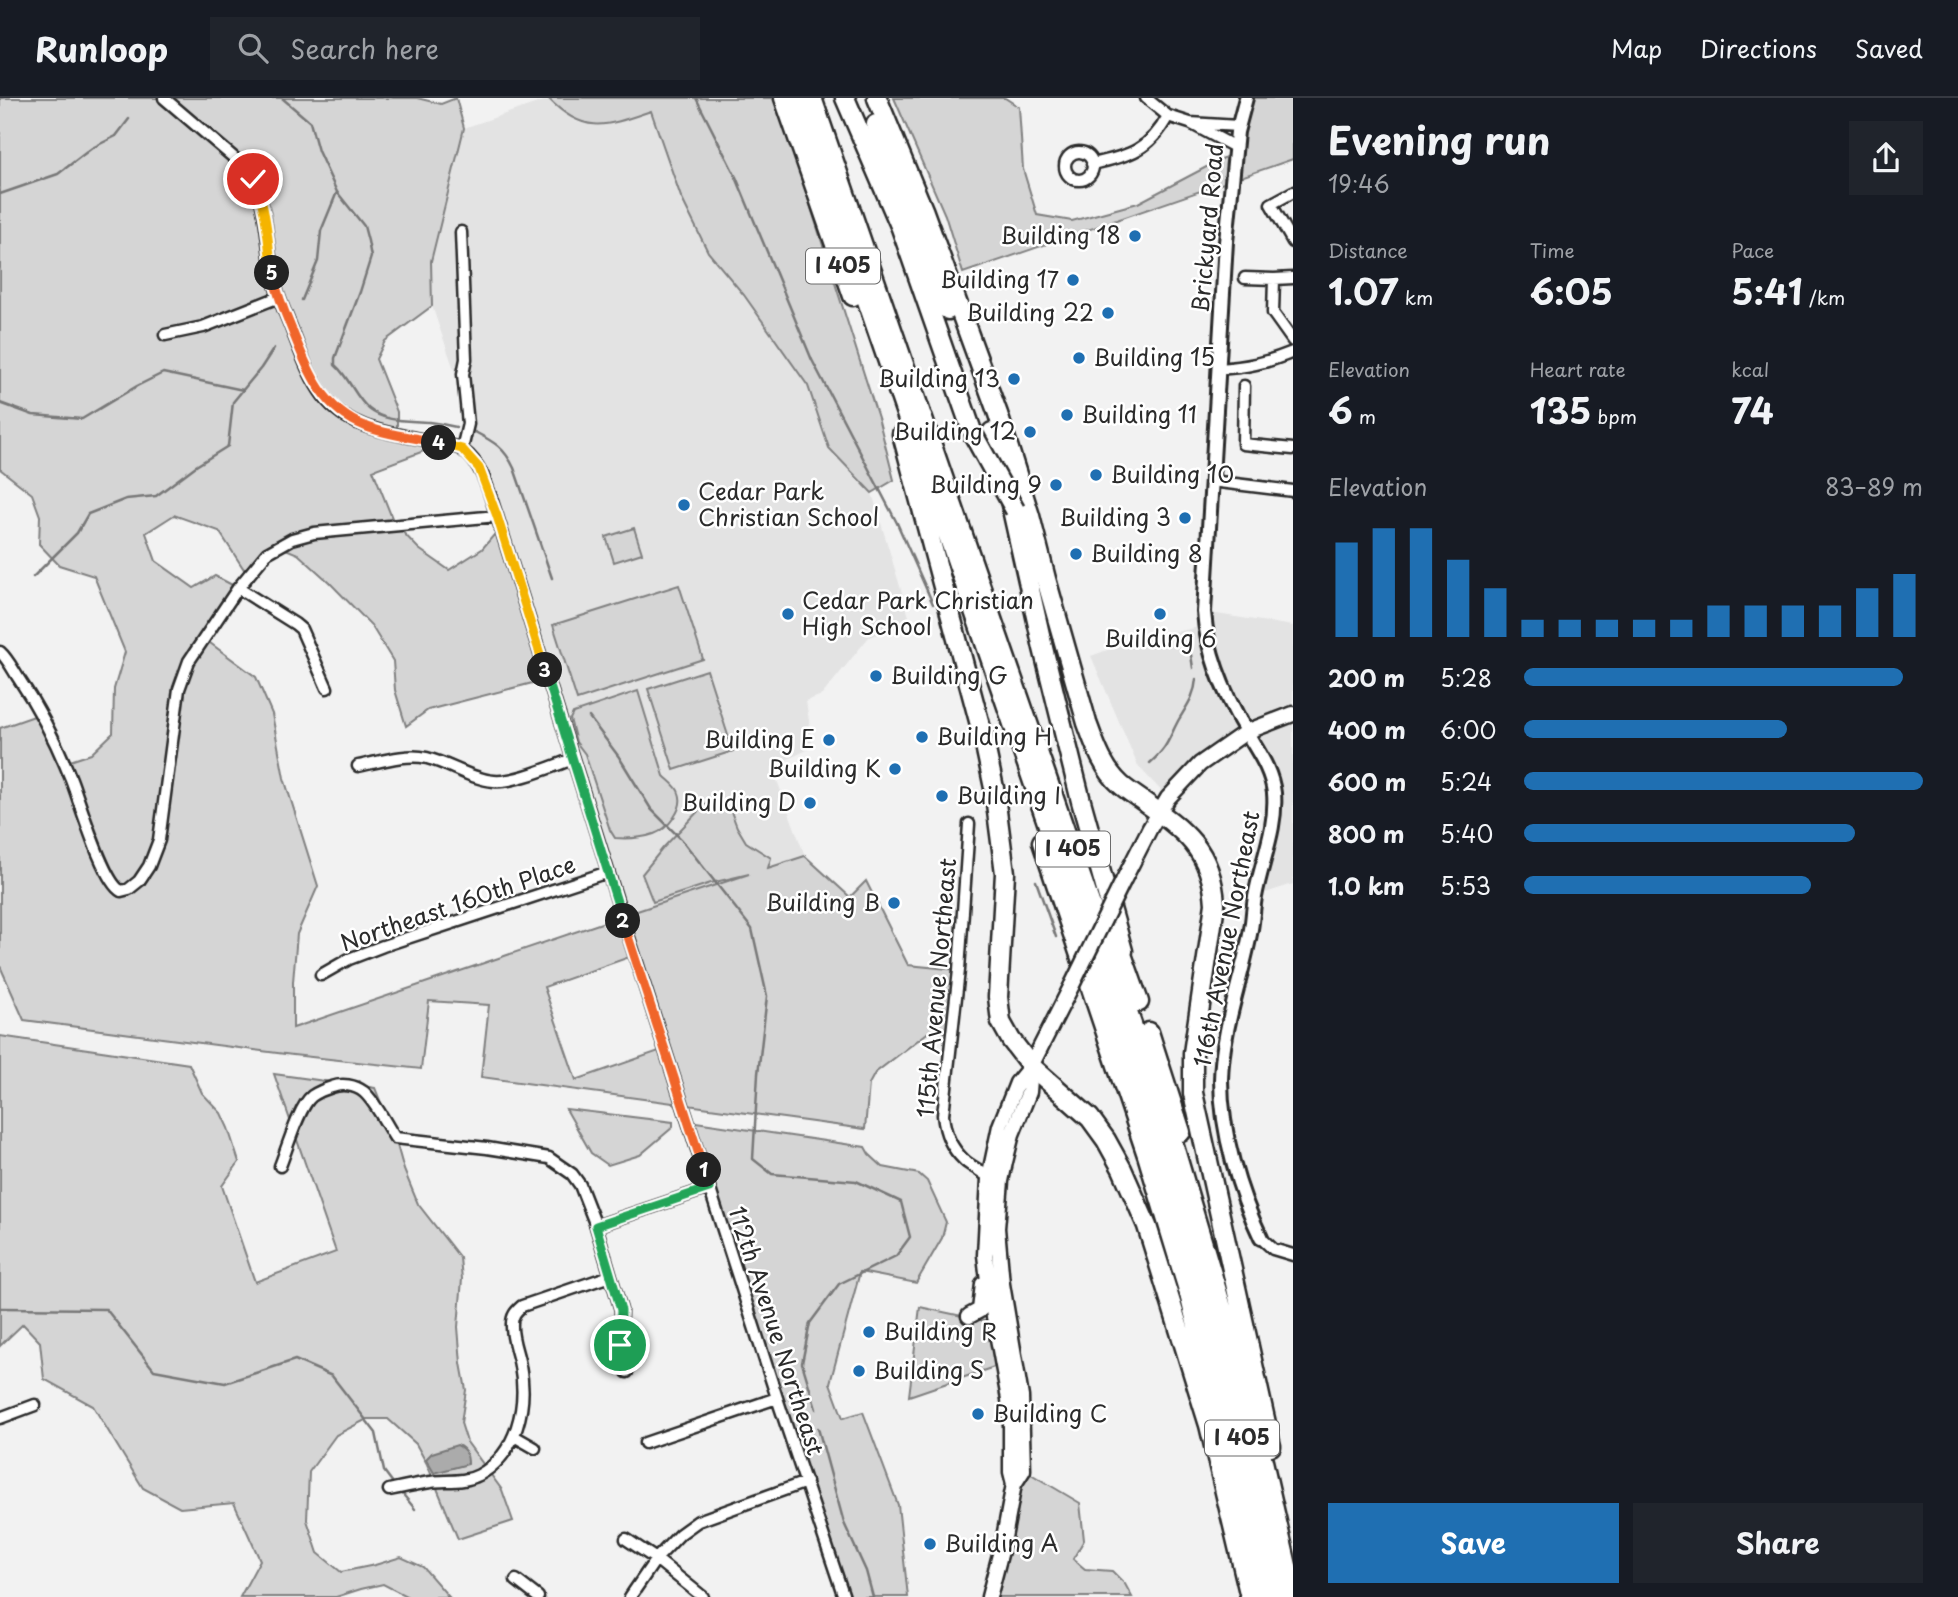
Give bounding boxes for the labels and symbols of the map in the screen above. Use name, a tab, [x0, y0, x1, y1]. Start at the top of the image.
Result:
street label: Brickyard Road	[1182, 141, 1231, 314]
pin	[223, 149, 283, 209]
place label: Building 18	[1000, 217, 1121, 252]
marker: Building 18	[1127, 228, 1143, 244]
road number: I 405	[806, 248, 880, 284]
pin: 5	[254, 256, 290, 290]
place label: Building 17	[940, 261, 1059, 296]
marker: Building 17	[1065, 272, 1081, 288]
place label: Building 22	[966, 294, 1094, 329]
marker: Building 22	[1100, 305, 1116, 321]
place label: Building 15	[1093, 339, 1215, 374]
marker: Building 15	[1071, 350, 1087, 366]
place label: Building 13	[878, 360, 1000, 395]
marker: Building 13	[1006, 371, 1022, 387]
place label: Building 11	[1081, 396, 1197, 431]
marker: Building 11	[1059, 407, 1075, 423]
place label: Building 12	[893, 413, 1016, 448]
marker: Building 12	[1022, 424, 1038, 440]
pin: 4	[422, 426, 457, 460]
place label: Building 10	[1110, 456, 1234, 491]
place label: Building 9	[929, 466, 1042, 501]
marker: Building 10	[1088, 467, 1104, 483]
place label: Cedar Park Christian School	[698, 473, 879, 534]
marker: Building 9	[1048, 477, 1064, 493]
marker: Cedar Park Christian School	[676, 497, 692, 513]
place label: Building 3	[1059, 499, 1171, 534]
marker: Building 3	[1177, 510, 1193, 526]
place label: Building 8	[1090, 535, 1203, 570]
marker: Building 8	[1068, 546, 1084, 562]
place label: Cedar Park Christian High School	[802, 582, 1034, 643]
marker: Cedar Park Christian High School	[780, 606, 796, 622]
marker: Building 6	[1152, 606, 1168, 622]
place label: Building 6	[1104, 620, 1216, 655]
pin: 3	[528, 652, 562, 688]
place label: Building G	[890, 657, 1008, 692]
marker: Building G	[868, 668, 884, 684]
place label: Building H	[936, 718, 1052, 753]
place label: Building E	[704, 721, 815, 756]
marker: Building H	[914, 729, 930, 745]
marker: Building E	[821, 732, 837, 748]
place label: Building K	[767, 750, 881, 785]
marker: Building K	[887, 761, 903, 777]
place label: Building I	[956, 777, 1061, 812]
place label: Building D	[681, 784, 796, 819]
marker: Building I	[934, 788, 950, 804]
marker: Building D	[802, 795, 818, 811]
street label: 116th Avenue Northeast	[1184, 808, 1268, 1070]
road number: I 405	[1036, 832, 1110, 866]
street label: Northeast 160th Place	[335, 846, 580, 959]
street label: 115th Avenue Northeast	[907, 857, 964, 1119]
place label: Building B	[765, 884, 880, 919]
marker: Building B	[886, 895, 902, 911]
pin: 2	[606, 904, 640, 938]
pin: 1	[686, 1152, 722, 1188]
street label: 112th Avenue Northeast	[721, 1202, 834, 1460]
place label: Building R	[883, 1313, 997, 1348]
pin	[590, 1315, 650, 1375]
marker: Building R	[861, 1324, 877, 1340]
place label: Building S	[873, 1352, 984, 1387]
marker: Building S	[851, 1363, 867, 1379]
place label: Building C	[992, 1395, 1107, 1430]
marker: Building C	[970, 1406, 986, 1422]
road number: I 405	[1205, 1420, 1279, 1456]
place label: Building A	[944, 1525, 1058, 1560]
marker: Building A	[922, 1536, 938, 1552]

